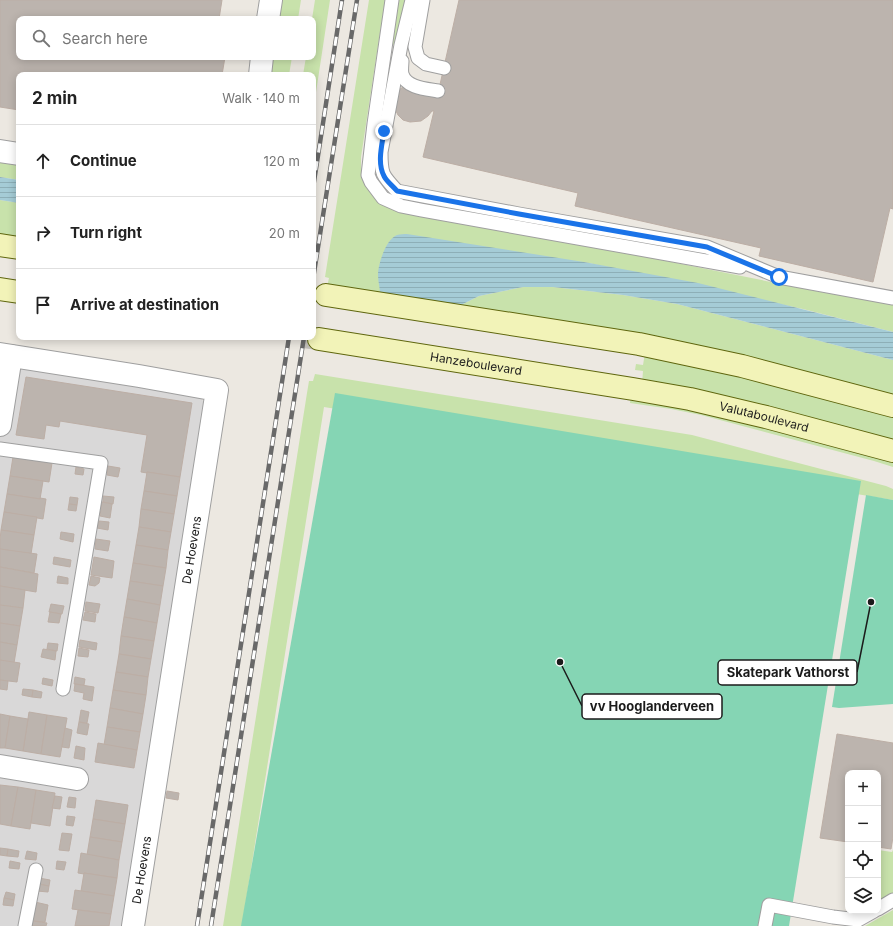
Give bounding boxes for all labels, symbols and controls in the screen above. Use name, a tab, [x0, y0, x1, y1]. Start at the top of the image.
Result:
search box	[16, 16, 316, 60]
icon: search	[30, 27, 52, 49]
text: Search here	[62, 29, 148, 48]
text: 2 min	[32, 88, 77, 108]
text: Walk · 140 m	[222, 90, 300, 106]
route end	[375, 122, 393, 140]
icon: ahead	[32, 150, 54, 172]
text: Continue	[70, 151, 137, 170]
text: 120 m	[264, 153, 300, 169]
icon: right	[32, 222, 54, 244]
text: Turn right	[70, 223, 142, 242]
text: 20 m	[269, 225, 300, 241]
route start	[770, 268, 788, 286]
icon: arrive	[32, 294, 54, 316]
text: Arrive at destination	[70, 295, 219, 314]
street label: Hanzeboulevard	[429, 349, 523, 378]
street label: Valutaboulevard	[718, 398, 810, 435]
street label: De Hoevens	[179, 515, 204, 585]
callout: Skatepark Vathorst	[718, 660, 857, 685]
text: Skatepark Vathorst	[727, 664, 850, 680]
callout: vv Hooglanderveen	[582, 694, 722, 719]
text: vv Hooglanderveen	[590, 698, 714, 714]
map controls	[845, 770, 881, 914]
button: +	[845, 770, 881, 806]
button: −	[845, 806, 881, 842]
street label: De Hoevens	[129, 835, 154, 905]
button: locate	[845, 842, 881, 878]
button: layers	[845, 878, 881, 914]

